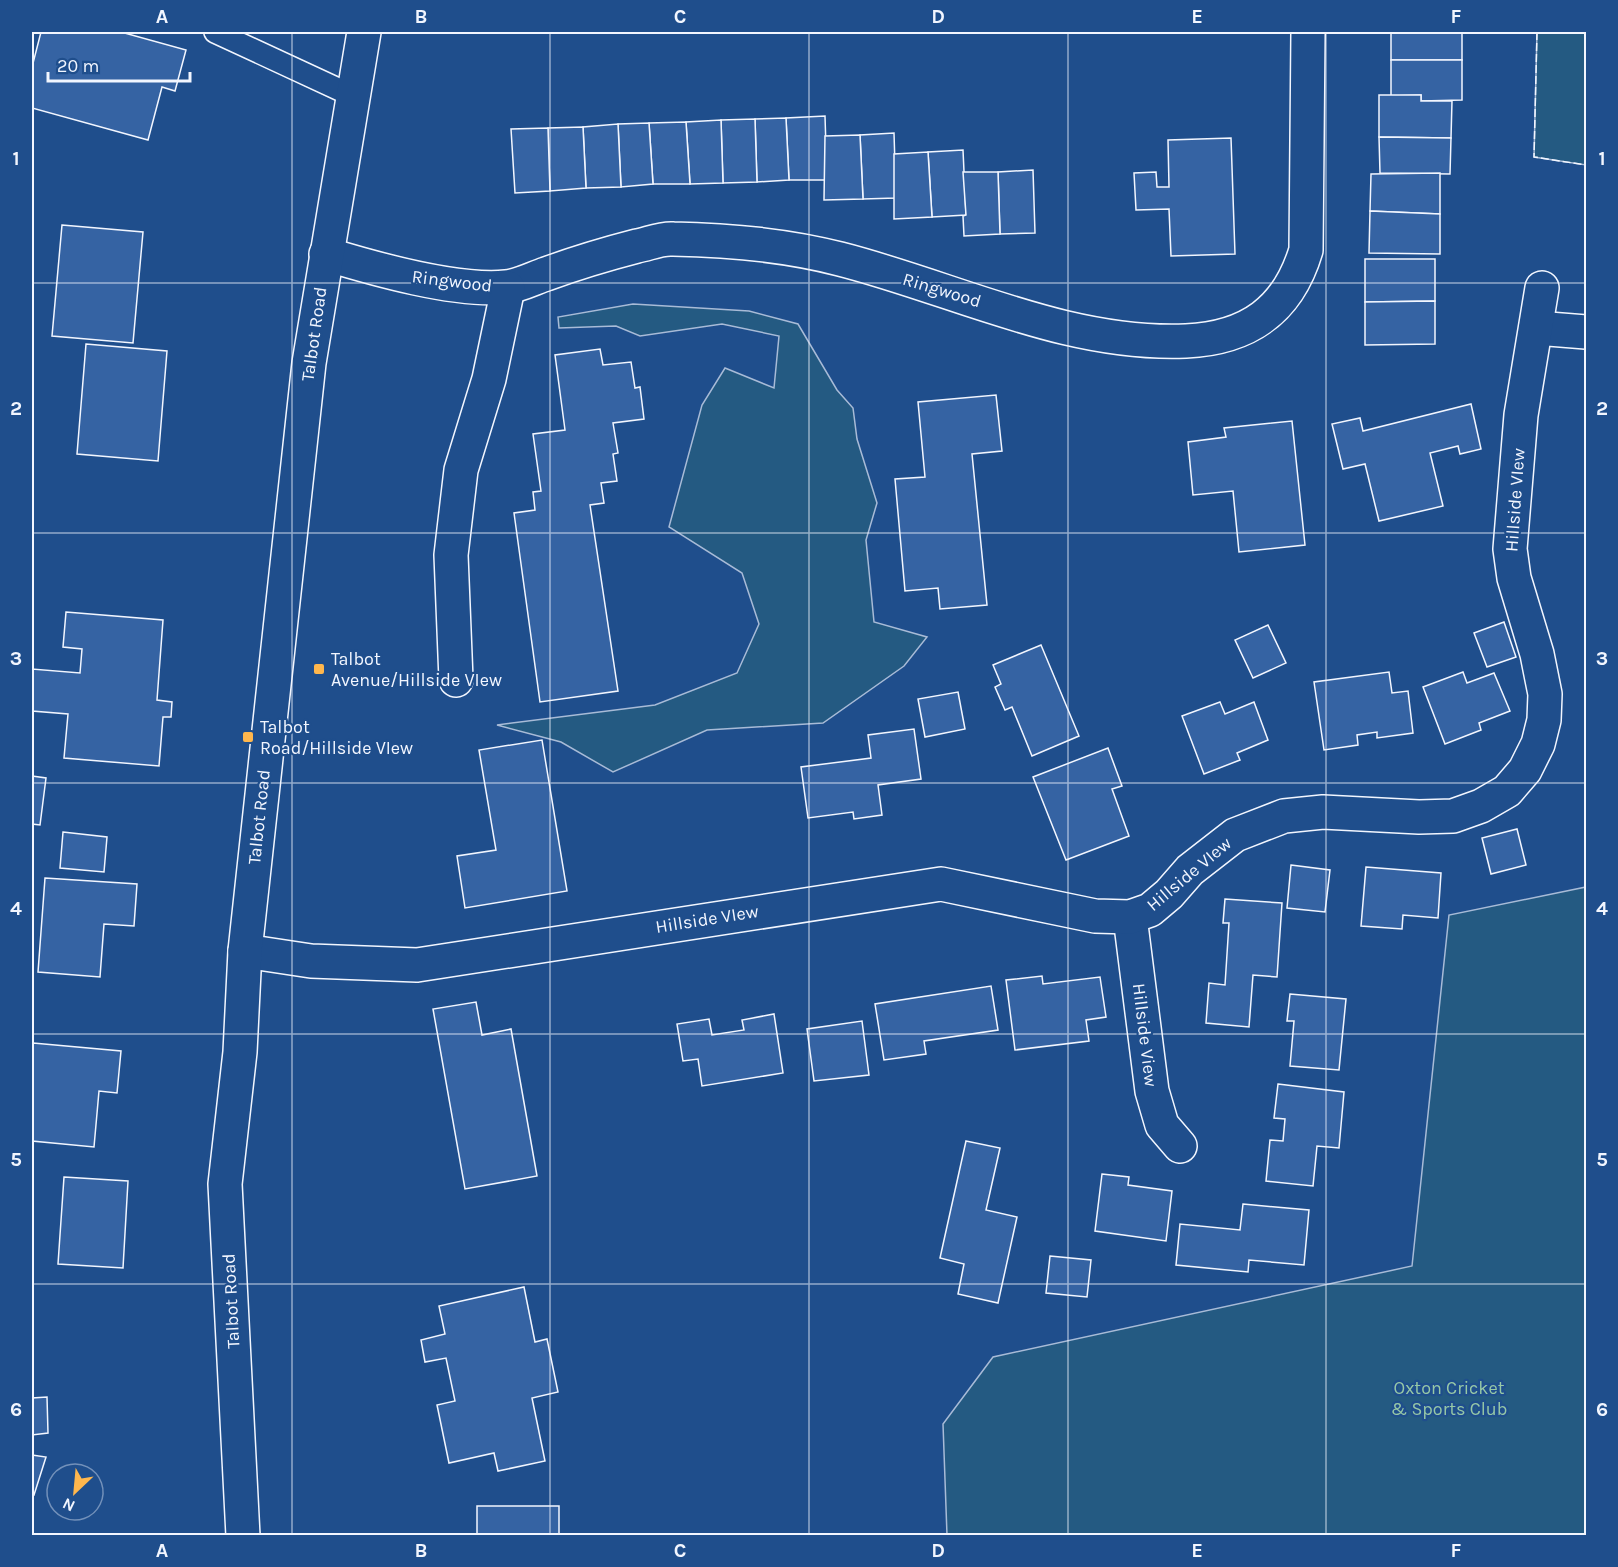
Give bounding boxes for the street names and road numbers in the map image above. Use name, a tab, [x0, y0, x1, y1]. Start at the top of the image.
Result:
street label: Ringwood	[411, 265, 493, 297]
street label: Ringwood	[900, 268, 984, 312]
street label: Talbot Road	[296, 285, 332, 383]
street label: Hillside VIew	[1500, 447, 1530, 553]
street label: Talbot Road	[243, 768, 275, 866]
street label: Hillside VIew	[1142, 832, 1236, 916]
street label: Hillside VIew	[654, 900, 760, 938]
street label: Hillside View	[1128, 982, 1162, 1088]
street label: Talbot Road	[218, 1253, 244, 1349]

